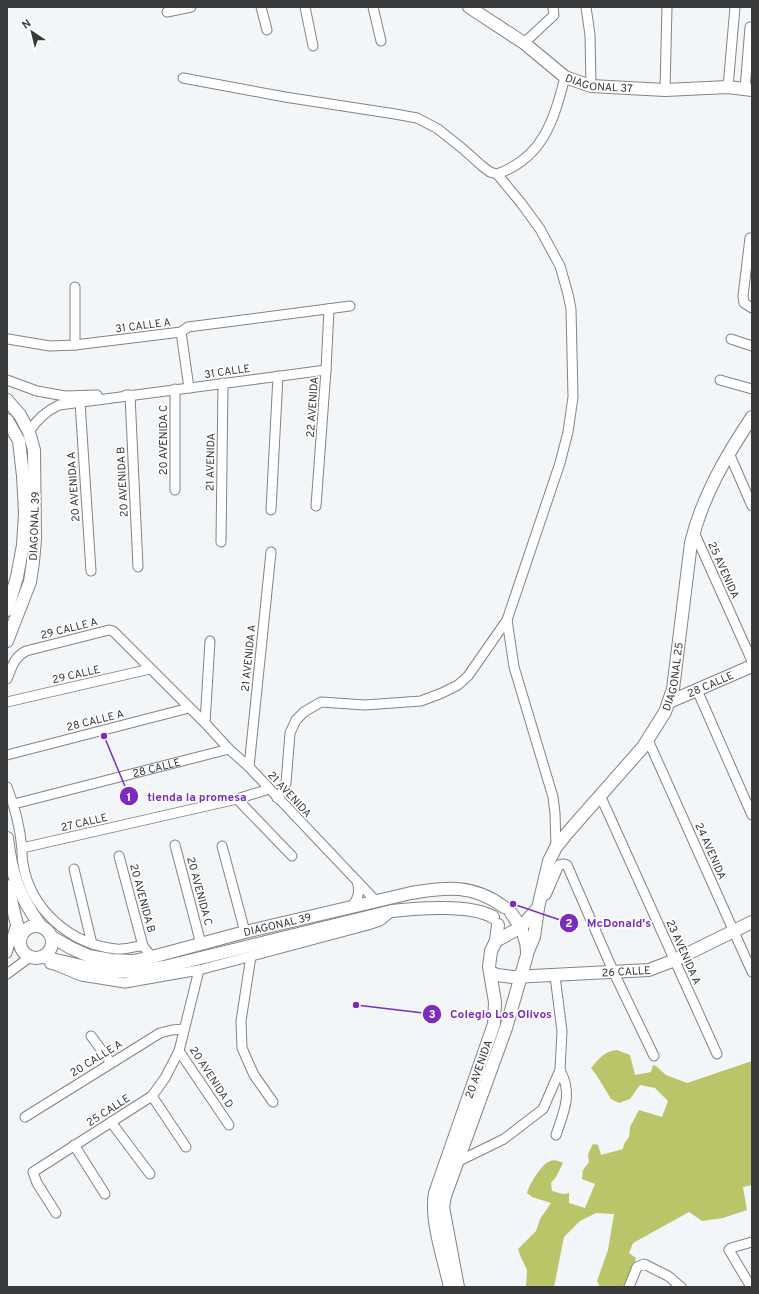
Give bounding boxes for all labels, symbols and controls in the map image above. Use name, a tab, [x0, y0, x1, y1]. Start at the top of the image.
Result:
north arrow	[12, 12, 52, 52]
text: N	[20, 17, 34, 33]
street label: DIAGONAL 37	[563, 72, 633, 96]
street label: 31 CALLE A	[115, 316, 172, 336]
street label: 31 CALLE	[203, 362, 251, 382]
street label: 22 AVENIDA	[304, 376, 322, 438]
street label: 20 AVENIDA C	[157, 405, 171, 475]
street label: 21 AVENIDA	[203, 433, 219, 491]
street label: 20 AVENIDA B	[114, 446, 132, 518]
street label: 20 AVENIDA A	[65, 451, 83, 523]
street label: DIAGONAL 39	[27, 491, 43, 561]
street label: 25 AVENIDA	[704, 540, 742, 601]
street label: 29 CALLE A	[39, 615, 99, 643]
street label: 21 AVENIDA A	[239, 624, 259, 692]
street label: DIAGONAL 25	[660, 641, 687, 713]
street label: 29 CALLE	[51, 663, 102, 687]
street label: 28 CALLE	[685, 669, 736, 701]
street label: 28 CALLE A	[65, 707, 125, 735]
street label: 28 CALLE	[131, 756, 182, 781]
street label: 21 AVENIDA	[264, 769, 314, 821]
callout: tienda la promesa	[119, 784, 254, 808]
text: 1	[127, 790, 131, 806]
text: tienda la promesa	[147, 790, 247, 806]
street label: 27 CALLE	[59, 811, 109, 835]
street label: 24 AVENIDA	[691, 821, 729, 882]
street label: 20 AVENIDA C	[183, 855, 215, 927]
street label: 20 AVENIDA B	[126, 862, 158, 934]
street label: DIAGONAL 39	[242, 911, 313, 940]
callout: McDonald's	[559, 911, 659, 935]
text: 2	[565, 916, 573, 932]
text: McDonald's	[587, 916, 651, 932]
street label: 23 AVENIDA A	[662, 918, 704, 987]
street label: 26 CALLE	[601, 964, 651, 980]
callout: Colegio Los Olivos	[422, 1002, 560, 1026]
text: 3	[428, 1007, 436, 1023]
text: Colegio Los Olivos	[450, 1007, 552, 1023]
street label: 20 CALLE A	[68, 1037, 125, 1080]
street label: 20 AVENIDA	[462, 1038, 496, 1101]
street label: 20 AVENIDA D	[186, 1044, 236, 1111]
street label: 25 CALLE	[84, 1092, 133, 1130]

